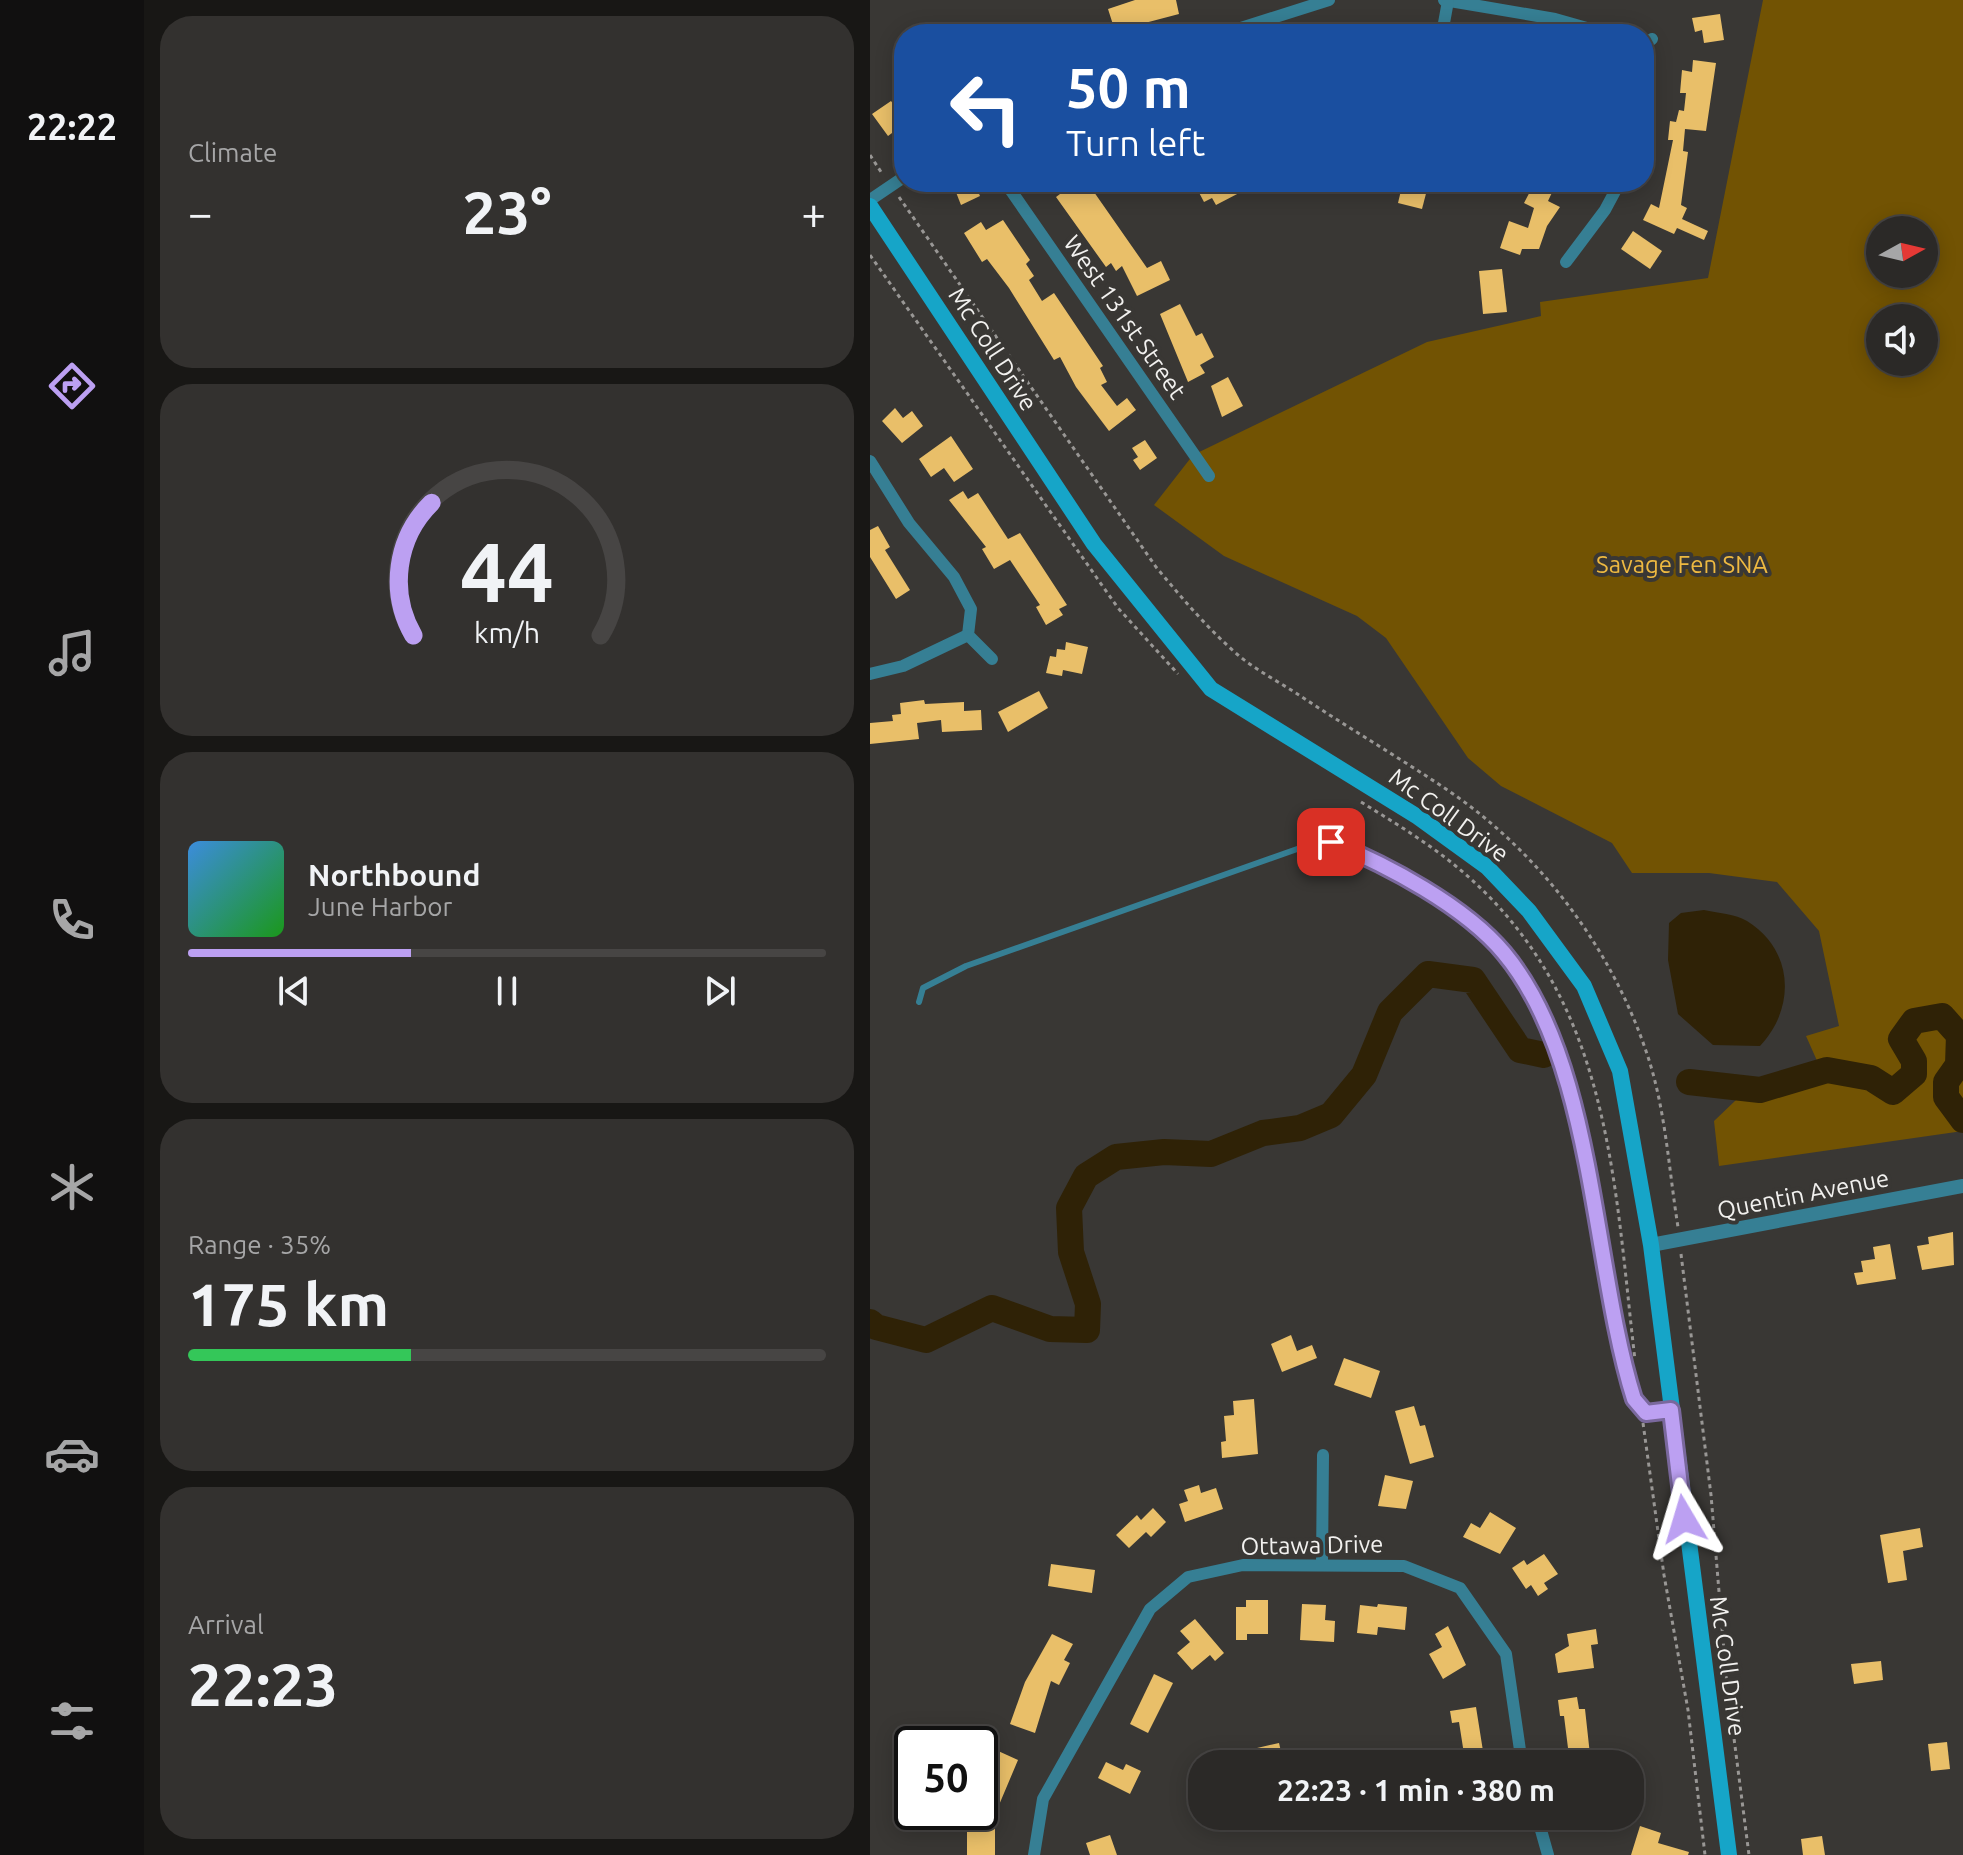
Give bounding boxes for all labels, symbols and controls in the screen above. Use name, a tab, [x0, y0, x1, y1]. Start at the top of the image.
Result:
icon: left	[934, 56, 1038, 160]
text: 50 m	[1066, 56, 1191, 119]
text: 22:22	[27, 106, 117, 147]
text: Turn left	[1066, 122, 1205, 163]
text: Climate	[188, 138, 277, 167]
text: 23°	[463, 178, 551, 245]
text: −	[188, 188, 213, 237]
text: +	[801, 188, 826, 237]
north arrow	[1866, 216, 1938, 288]
map controls	[1866, 216, 1938, 376]
street label: West 131st Street	[1058, 230, 1192, 404]
street label: Mc Coll Drive	[943, 282, 1043, 416]
button: sound	[1866, 304, 1938, 376]
icon: directions	[44, 358, 100, 414]
text: 44	[460, 523, 554, 617]
park label: Savage Fen SNA	[1596, 551, 1768, 578]
text: km/h	[474, 616, 540, 648]
icon: music	[44, 625, 100, 681]
street label: Mc Coll Drive	[1384, 763, 1514, 867]
pin	[1297, 808, 1365, 876]
icon: arrive	[1309, 820, 1353, 864]
text: Northbound	[308, 858, 480, 892]
icon: phone	[44, 892, 100, 948]
text: June Harbor	[308, 892, 452, 921]
icon: previous	[272, 969, 316, 1013]
icon: pause	[485, 969, 529, 1013]
icon: next	[698, 969, 742, 1013]
icon: climate	[44, 1159, 100, 1215]
street label: Quentin Avenue	[1715, 1164, 1891, 1224]
text: Range · 35%	[188, 1230, 331, 1259]
text: 175 km	[188, 1270, 389, 1337]
icon: car	[44, 1426, 100, 1482]
position arrow	[1642, 1477, 1726, 1561]
street label: Ottawa Drive	[1240, 1530, 1384, 1560]
street label: Mc Coll Drive	[1705, 1594, 1751, 1738]
text: Arrival	[188, 1610, 264, 1639]
text: 22:23	[188, 1650, 338, 1717]
icon: filters	[44, 1693, 100, 1749]
speed limit sign: 50	[894, 1726, 998, 1830]
text: 22:23 · 1 min · 380 m	[1277, 1773, 1555, 1807]

